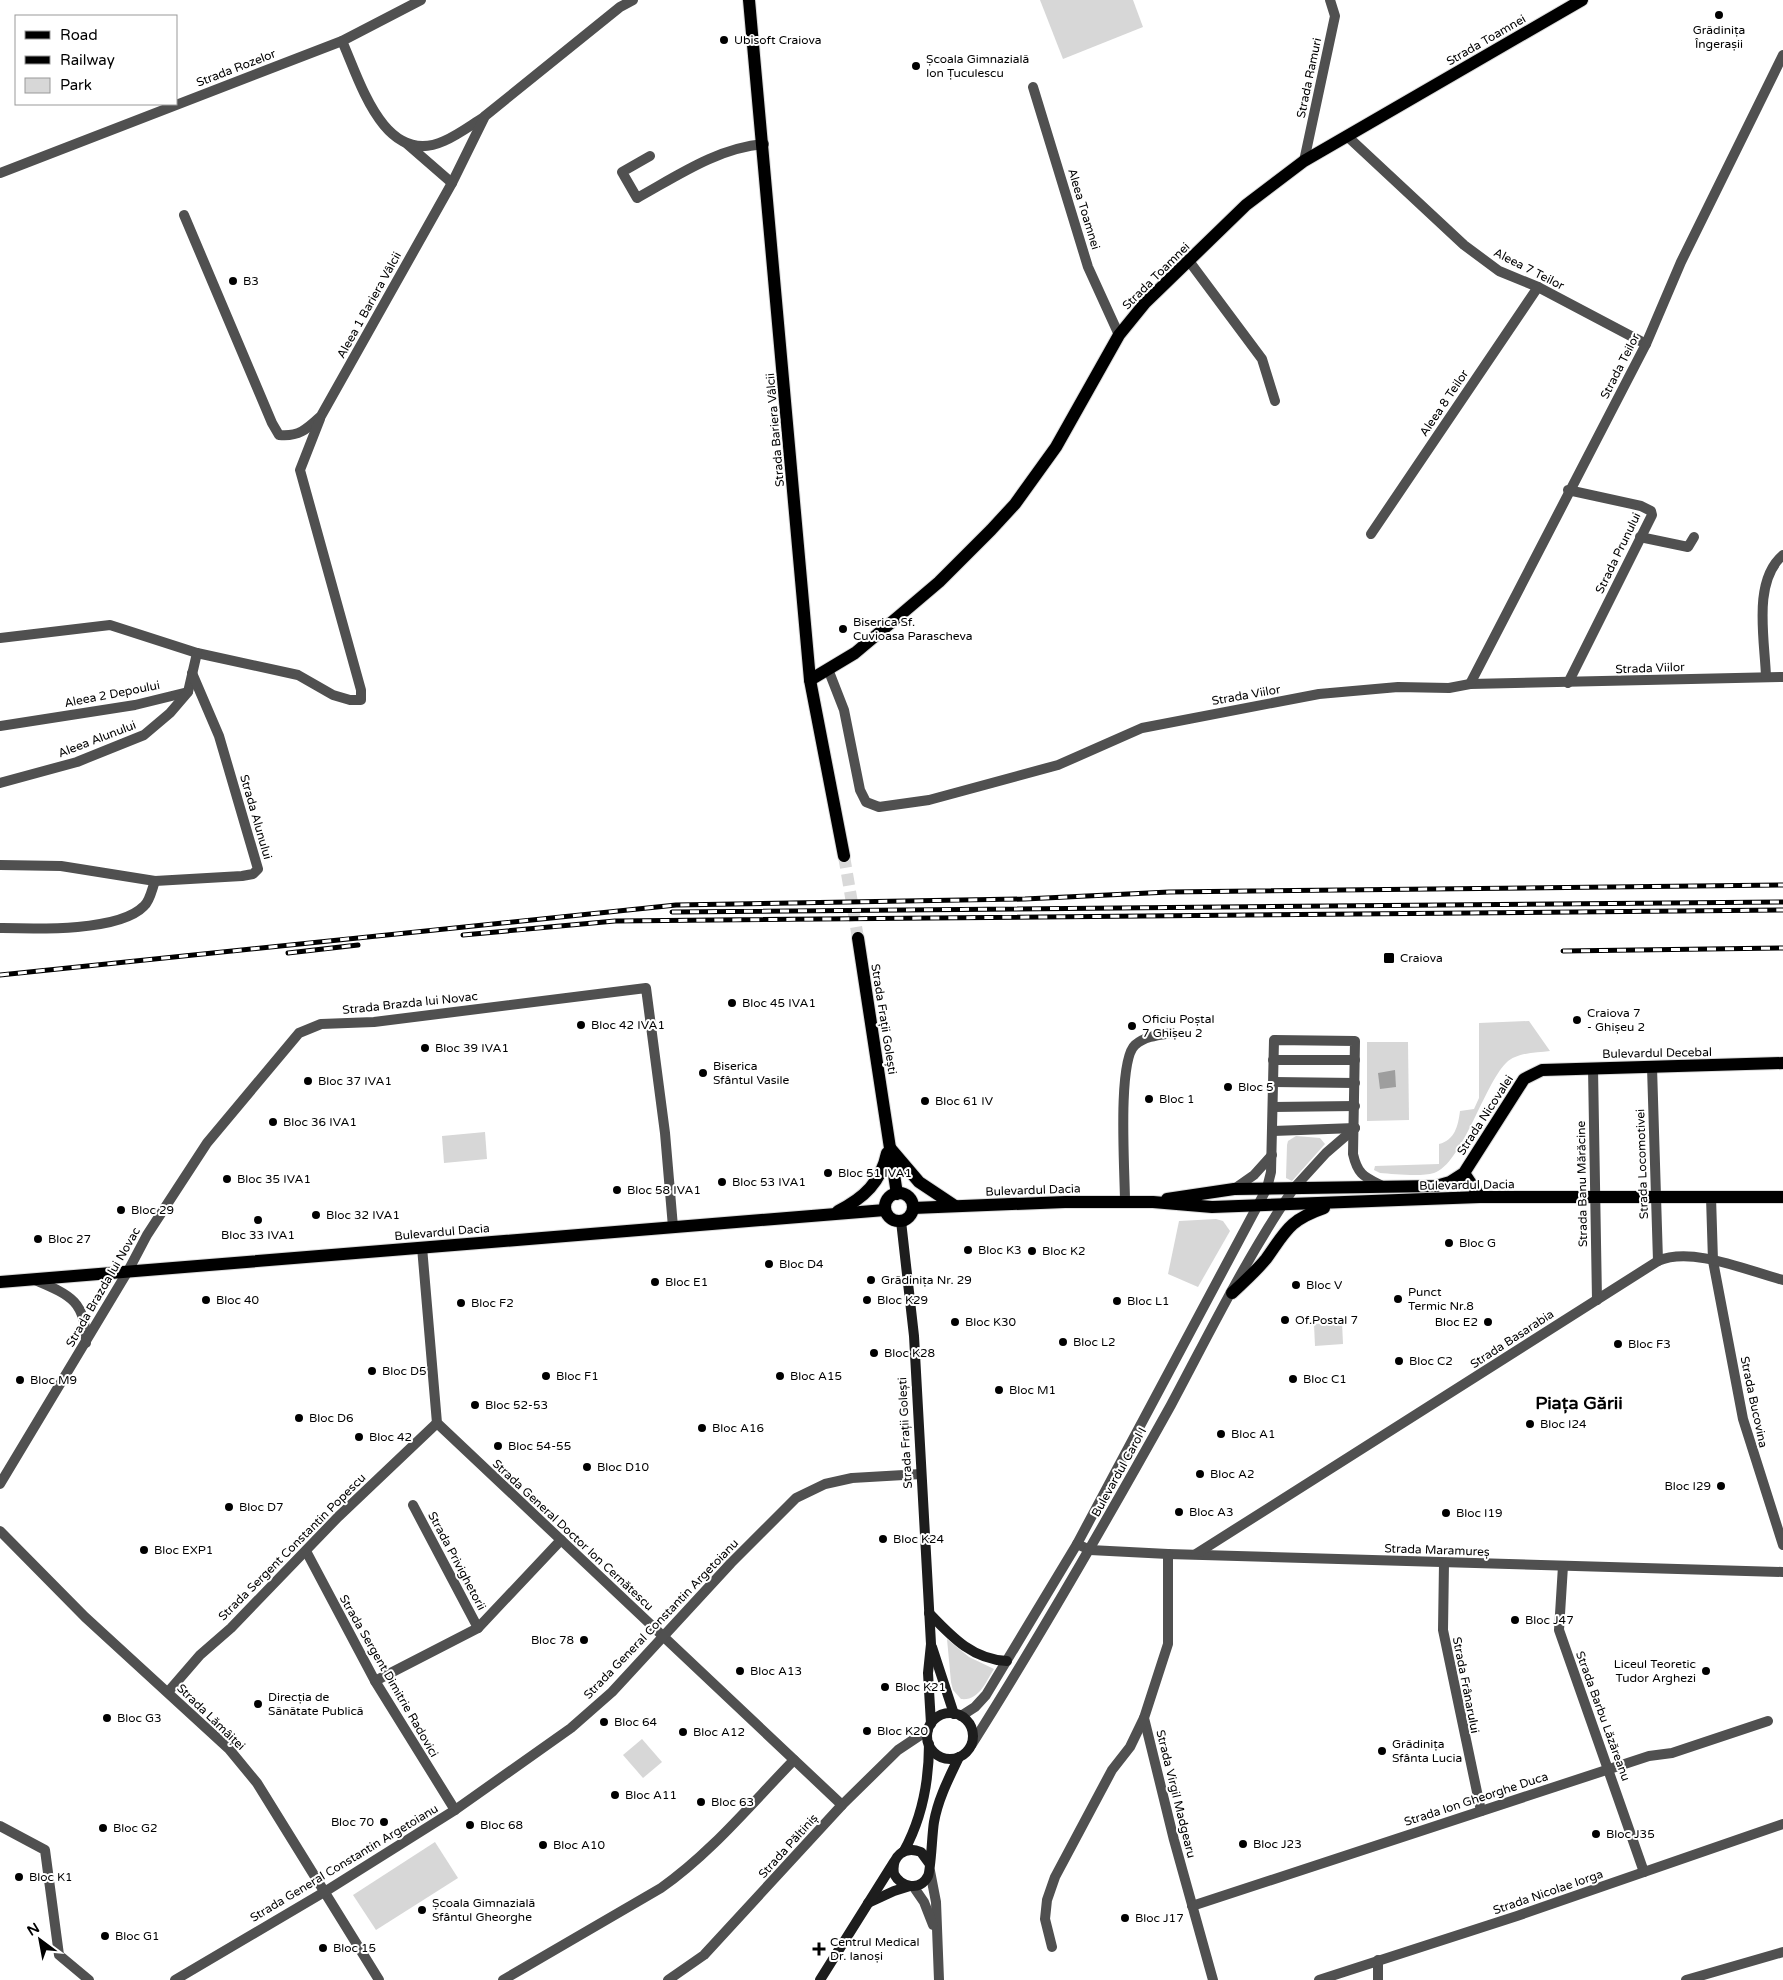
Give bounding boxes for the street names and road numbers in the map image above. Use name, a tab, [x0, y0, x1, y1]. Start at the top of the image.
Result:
street label: Strada Toamnei	[1444, 12, 1528, 68]
street label: Strada Ramuri	[1294, 37, 1324, 119]
street label: Strada Rozelor	[194, 46, 278, 90]
street label: Aleea Toamnei	[1065, 167, 1103, 251]
street label: Strada Toamnei	[1120, 240, 1192, 312]
street label: Aleea 7 Teilor	[1491, 245, 1567, 293]
street label: Aleea 1 Bariera Vâlcii	[334, 249, 404, 361]
street label: Strada Teilor	[1597, 331, 1643, 401]
street label: Aleea 8 Teilor	[1417, 367, 1472, 439]
street label: Strada Bariera Vâlcii	[763, 373, 787, 487]
street label: Strada Prunului	[1592, 510, 1644, 596]
street label: Strada Viilor	[1615, 660, 1685, 676]
street label: Aleea 2 Depoului	[63, 678, 161, 710]
street label: Strada Viilor	[1211, 682, 1282, 708]
street label: Aleea Alunului	[56, 718, 138, 760]
street label: Strada Alunului	[237, 773, 275, 861]
street label: Strada Frații Golești	[868, 963, 900, 1075]
street label: Strada Brazda lui Novac	[342, 989, 478, 1017]
street label: Bulevardul Decebal	[1602, 1045, 1712, 1061]
street label: Strada Nicovalei	[1454, 1072, 1516, 1158]
street label: Strada Locomotivei	[1633, 1109, 1651, 1219]
street label: Strada Banu Mărăcine	[1574, 1120, 1590, 1247]
street label: Bulevardul Dacia	[1419, 1177, 1515, 1193]
street label: Bulevardul Dacia	[985, 1181, 1081, 1199]
street label: Bulevardul Dacia	[394, 1221, 490, 1243]
street label: Strada Brazda lui Novac	[63, 1225, 143, 1349]
street label: Strada Basarabia	[1468, 1307, 1556, 1371]
street label: Strada Bucovina	[1737, 1355, 1771, 1449]
street label: Strada Frații Golești	[895, 1377, 915, 1489]
street label: Bulevardul Carol I	[1089, 1425, 1149, 1519]
street label: Strada General Doctor Ion Cernătescu	[490, 1457, 656, 1613]
street label: Strada Sergent Constantin Popescu	[216, 1471, 368, 1623]
street label: Strada Privighetorii	[425, 1509, 489, 1613]
street label: Strada General Constantin Argetoianu	[581, 1536, 741, 1702]
street label: Strada Maramureș	[1384, 1541, 1490, 1559]
street label: Strada Sergent Dimitrie Radovici	[337, 1592, 441, 1760]
street label: Strada Frânarului	[1450, 1636, 1482, 1734]
street label: Strada Barbu Lăzăreanu	[1573, 1649, 1633, 1783]
street label: Strada Lămâiței	[174, 1681, 248, 1753]
street label: Strada Virgil Madgearu	[1153, 1728, 1199, 1860]
street label: Strada Ion Gheorghe Duca	[1402, 1769, 1550, 1829]
street label: Strada General Constantin Argetoianu	[248, 1801, 440, 1925]
street label: Strada Păltiniș	[755, 1811, 821, 1881]
street label: Strada Nicolae Iorga	[1491, 1867, 1605, 1917]

